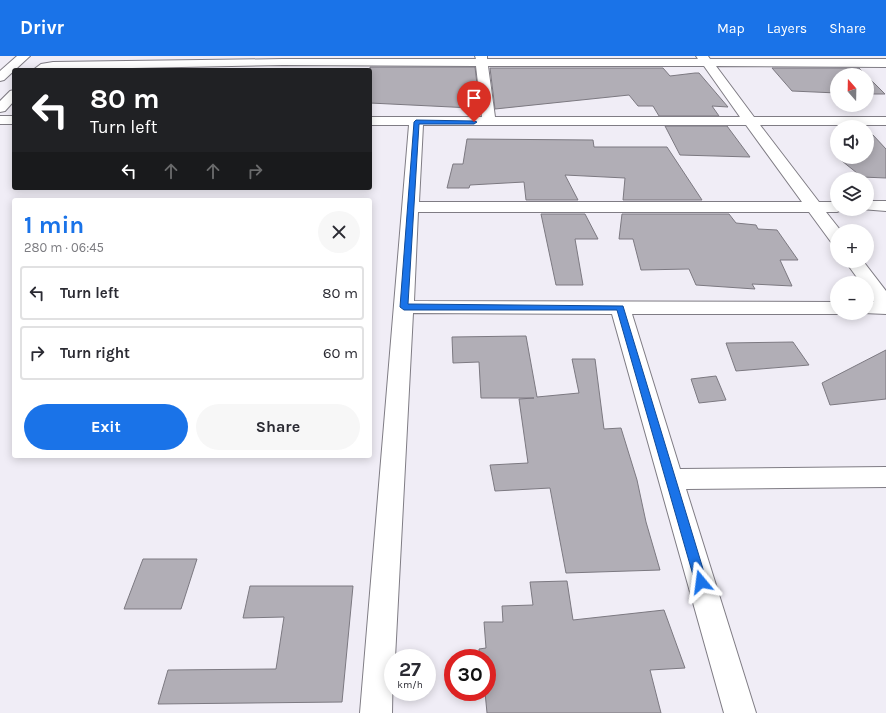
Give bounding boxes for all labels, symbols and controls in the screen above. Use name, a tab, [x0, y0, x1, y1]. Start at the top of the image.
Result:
text: Drivr	[20, 17, 64, 39]
text: Map	[717, 20, 745, 37]
text: Layers	[767, 20, 807, 37]
text: Share	[829, 20, 866, 37]
north arrow	[830, 68, 874, 112]
map controls	[830, 68, 874, 320]
pin	[457, 81, 491, 122]
text: 80 m	[90, 82, 159, 115]
icon: left	[24, 84, 76, 136]
icon: arrive	[463, 87, 485, 109]
text: Turn left	[90, 116, 158, 138]
button: sound	[830, 120, 874, 164]
icon: left	[118, 160, 140, 182]
icon: ahead	[160, 160, 182, 182]
icon: ahead	[202, 160, 224, 182]
icon: right	[244, 160, 266, 182]
button: layers	[830, 172, 874, 216]
text: 1 min	[24, 211, 84, 239]
button: close	[318, 211, 360, 253]
button: +	[830, 224, 874, 268]
text: 280 m · 06:45	[24, 240, 104, 255]
button: −	[830, 276, 874, 320]
icon: left	[26, 282, 48, 304]
text: Turn left	[60, 284, 119, 302]
text: 80 m	[322, 284, 358, 302]
icon: right	[26, 342, 48, 364]
text: Turn right	[60, 344, 130, 362]
text: 60 m	[323, 344, 358, 362]
button: Exit	[24, 404, 188, 450]
button: Share	[196, 404, 360, 450]
position arrow	[680, 561, 722, 603]
speed limit sign: 30	[444, 649, 496, 701]
text: 27	[399, 658, 421, 681]
text: km/h	[397, 679, 423, 691]

